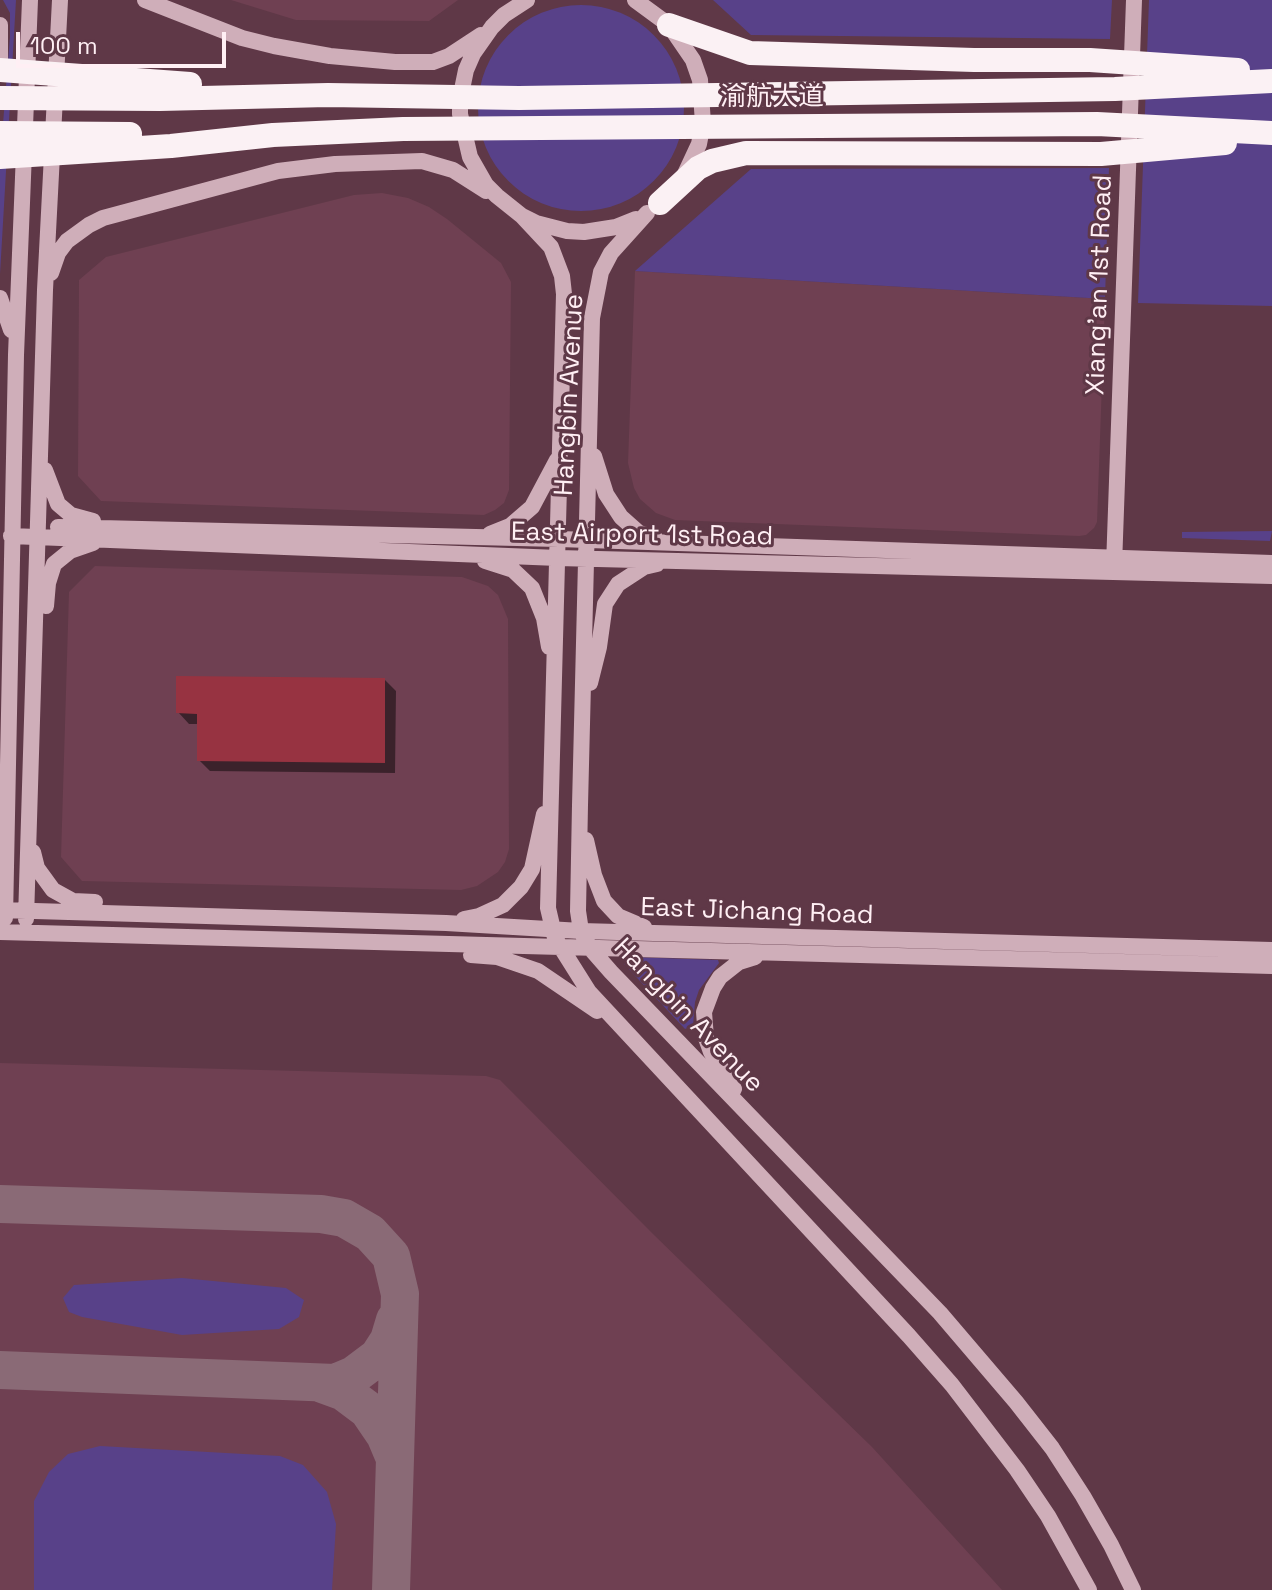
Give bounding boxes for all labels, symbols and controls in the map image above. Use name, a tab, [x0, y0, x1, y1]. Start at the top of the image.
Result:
scale bar	[20, 16, 230, 66]
text: 100 m	[30, 30, 98, 61]
street label: 渝航大道	[720, 82, 824, 114]
street label: Xiang'an 1st Road	[1081, 174, 1119, 396]
street label: Hangbin Avenue	[549, 293, 591, 497]
street label: East Airport 1st Road	[511, 517, 773, 553]
street label: East Jichang Road	[640, 892, 874, 932]
street label: Hangbin Avenue	[607, 932, 769, 1100]

